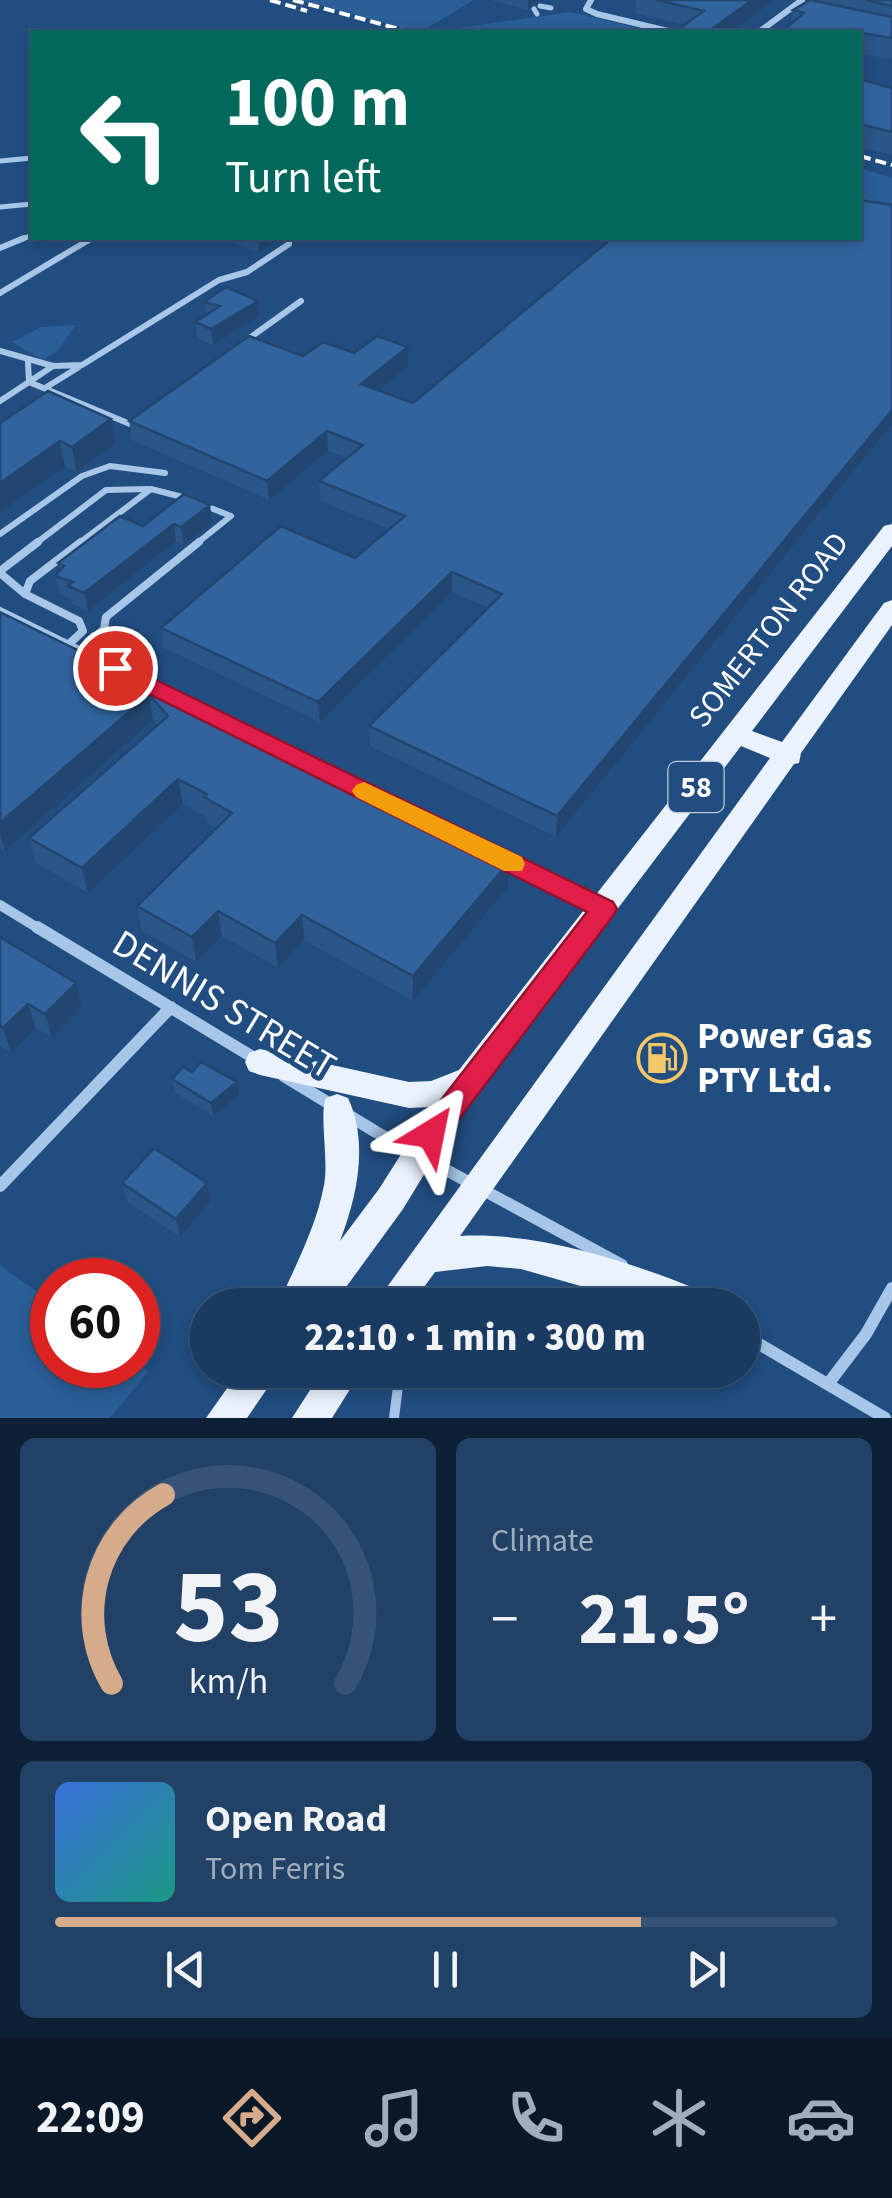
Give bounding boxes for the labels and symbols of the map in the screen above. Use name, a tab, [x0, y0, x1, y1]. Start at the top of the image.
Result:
street label: SOMERTON ROAD	[678, 522, 860, 738]
pin	[73, 626, 158, 711]
road number: 58	[668, 762, 724, 812]
street label: DENNIS STREET	[102, 917, 346, 1093]
place label: Power Gas PTY Ltd.	[697, 1009, 872, 1107]
fuel station icon: Power Gas PTY Ltd.	[636, 1032, 688, 1084]
position arrow	[379, 1082, 483, 1186]
speed limit sign: 60	[30, 1258, 160, 1388]

